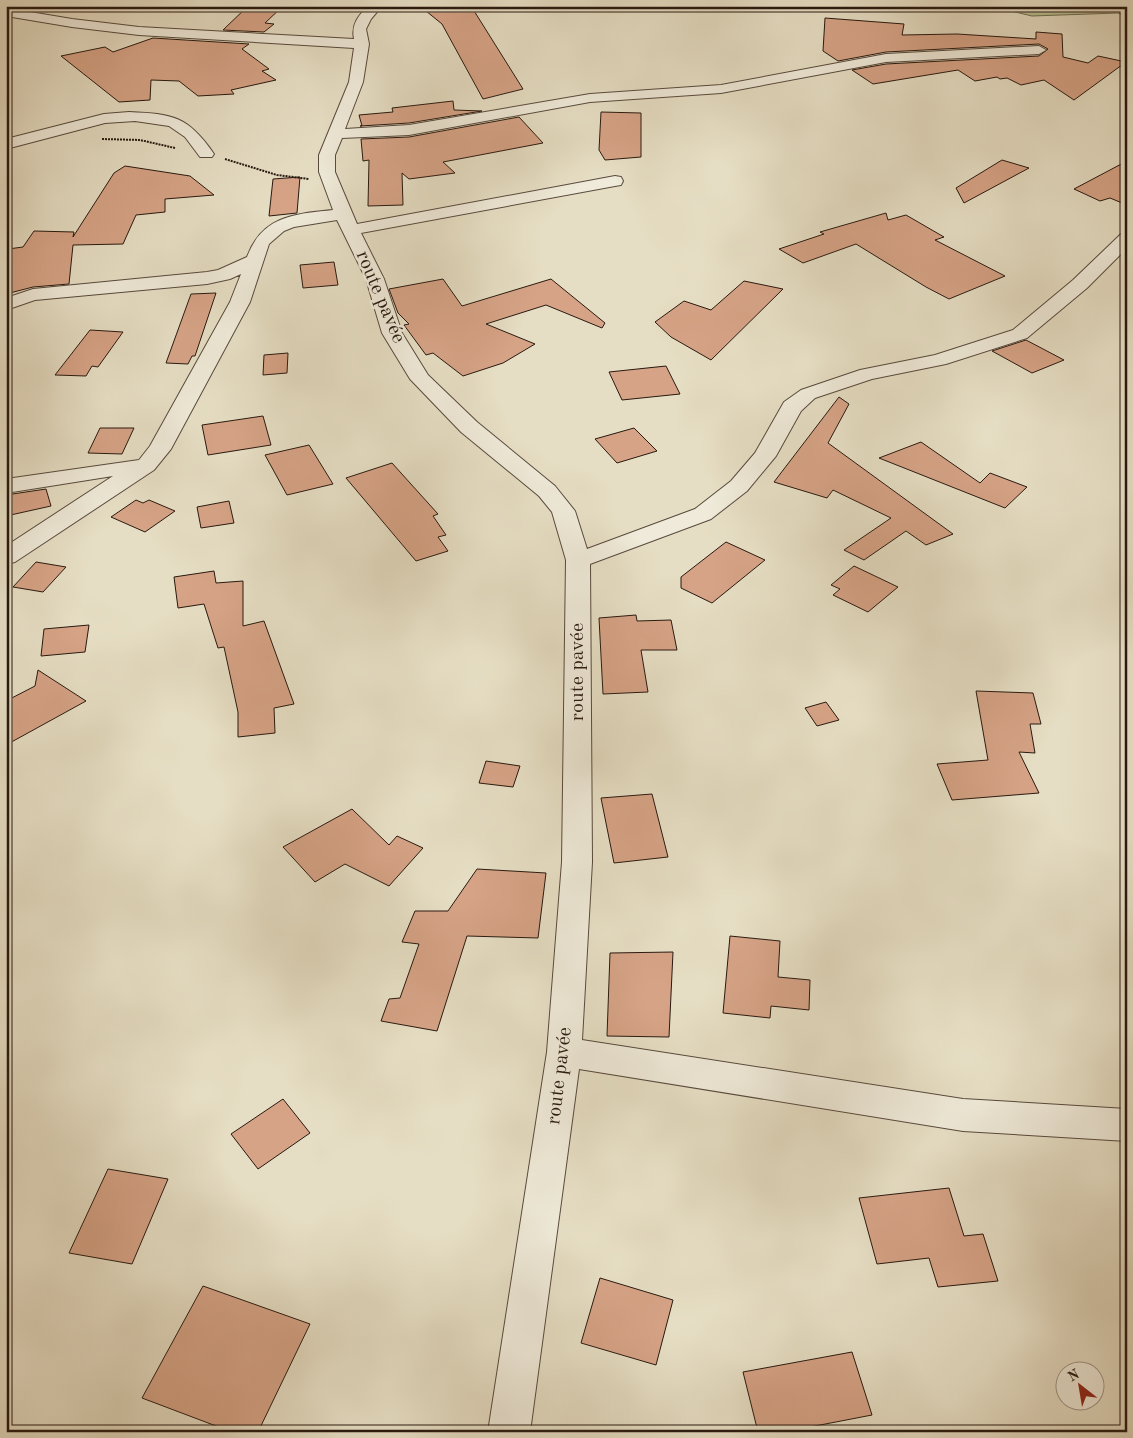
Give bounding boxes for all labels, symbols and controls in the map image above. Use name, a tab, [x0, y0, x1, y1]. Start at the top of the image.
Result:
street label: route pavée	[352, 248, 408, 346]
street label: route pavée	[568, 623, 588, 721]
street label: route pavée	[544, 1026, 576, 1126]
north arrow	[1056, 1360, 1106, 1410]
text: N	[1066, 1367, 1082, 1384]

